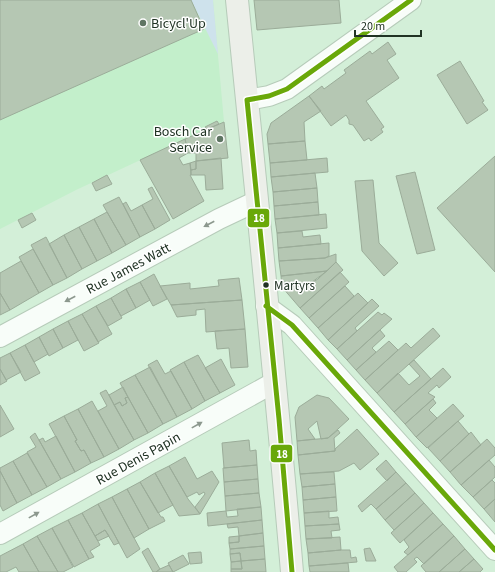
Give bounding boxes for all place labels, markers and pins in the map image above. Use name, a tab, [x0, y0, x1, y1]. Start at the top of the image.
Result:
place label: Bicycl'Up	[151, 14, 206, 34]
marker: Bicycl'Up	[138, 18, 148, 28]
place label: Bosch Car Service	[154, 122, 212, 158]
marker: Bosch Car Service	[215, 134, 225, 144]
place label: Martyrs	[274, 277, 315, 295]
marker: Martyrs	[261, 280, 271, 290]

